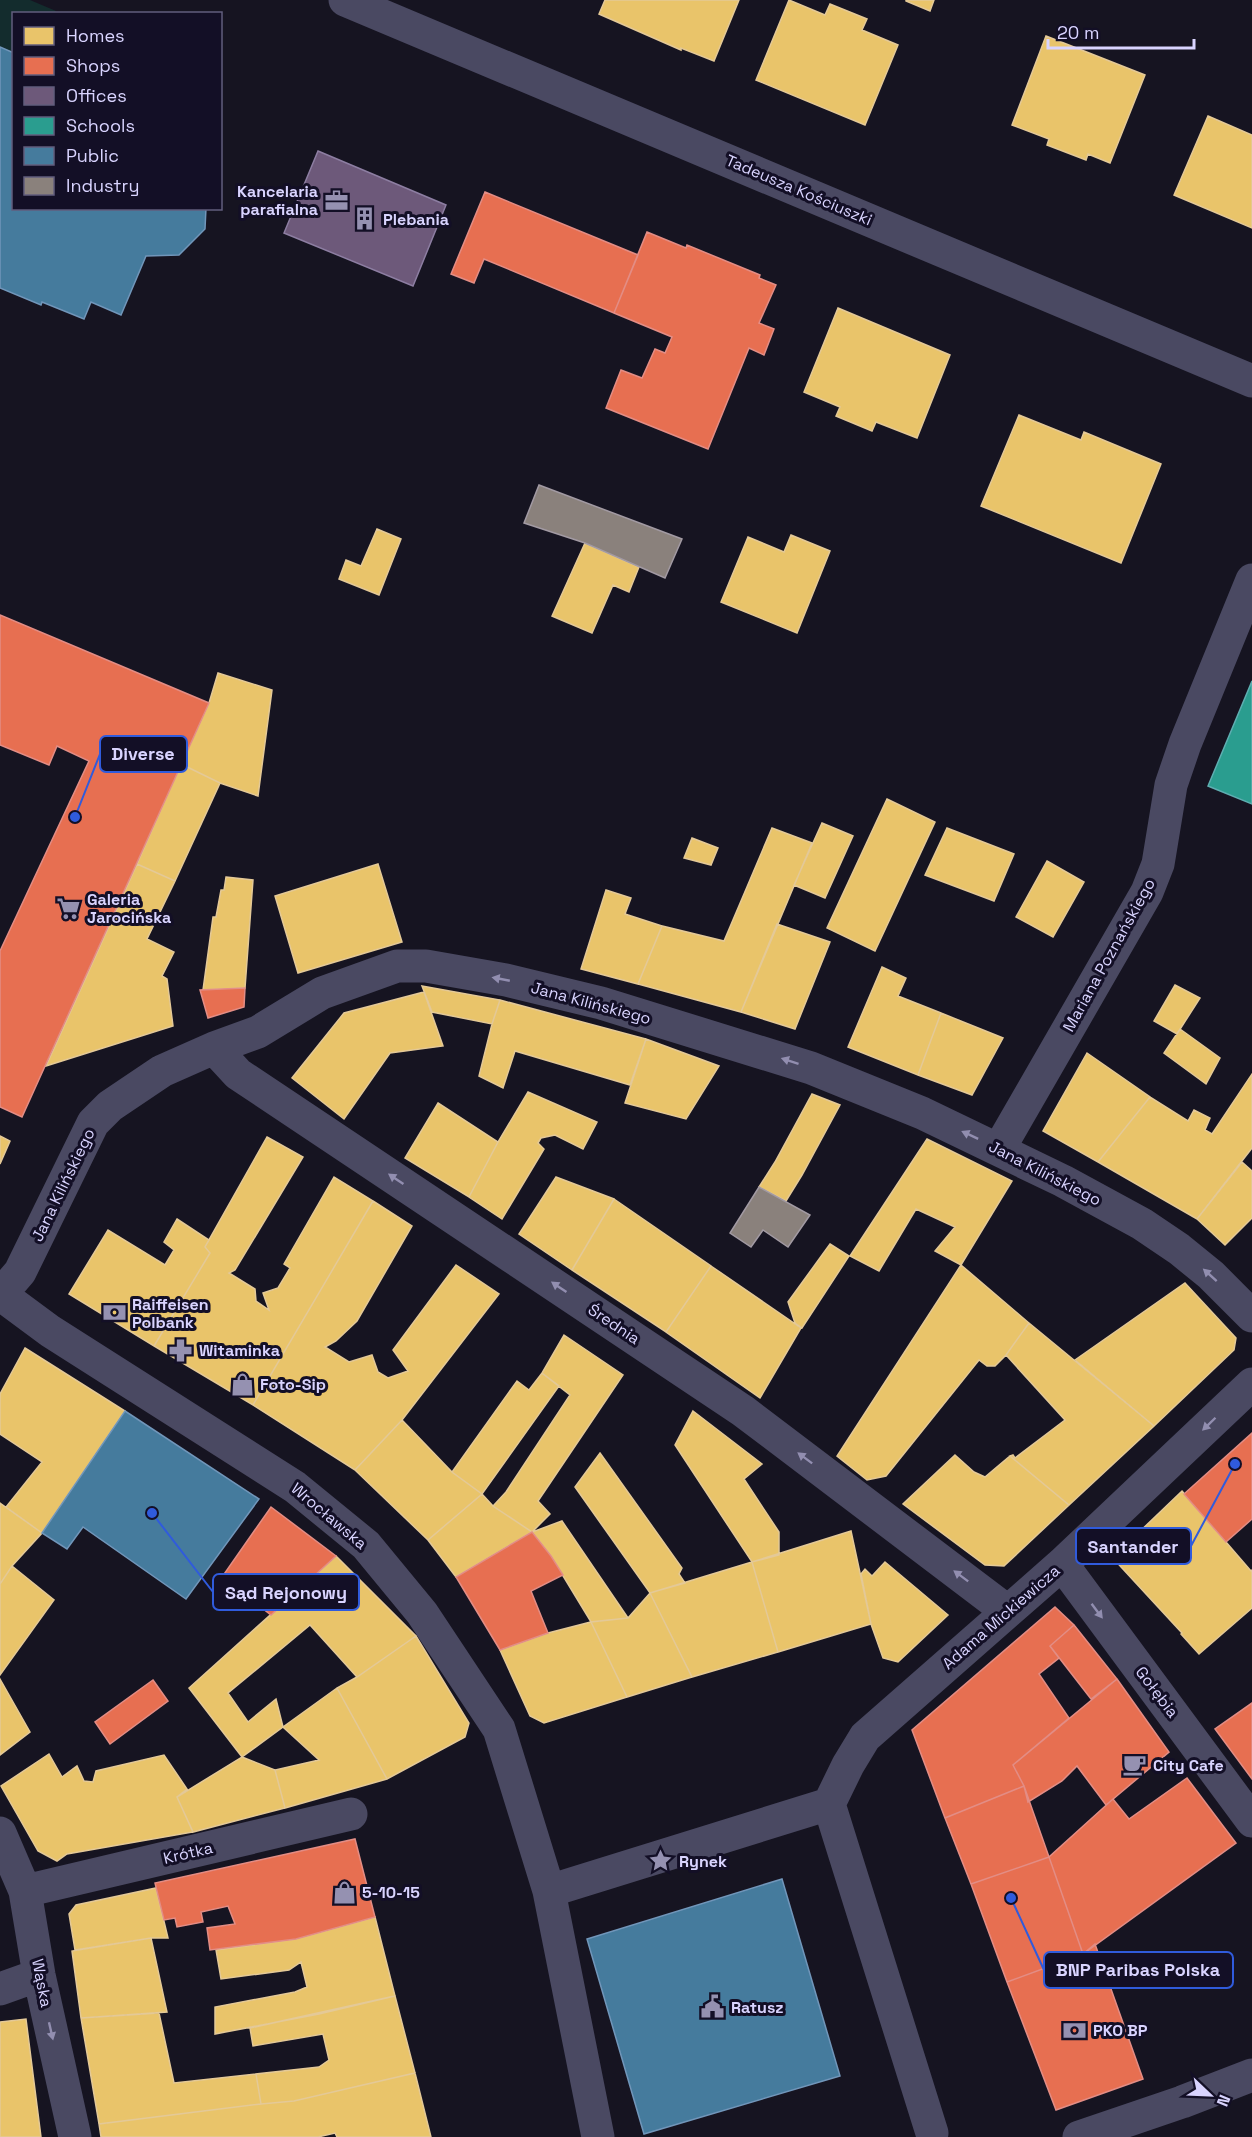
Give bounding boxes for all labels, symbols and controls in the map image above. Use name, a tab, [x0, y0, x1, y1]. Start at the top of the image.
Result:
legend	[12, 12, 222, 210]
scale bar	[1048, 12, 1194, 50]
text: 20 m	[1057, 21, 1100, 44]
text: Homes	[66, 24, 125, 47]
text: Shops	[66, 54, 120, 77]
text: Offices	[66, 84, 127, 107]
text: Schools	[66, 114, 135, 137]
text: Public	[66, 144, 119, 167]
street label: Tadeusza Kościuszki	[723, 150, 875, 230]
text: Industry	[66, 174, 139, 197]
place label: Kancelaria parafialna	[237, 181, 318, 220]
office icon: Kancelaria parafialna	[323, 187, 349, 213]
building icon: Plebania	[352, 206, 378, 232]
place label: Plebania	[383, 209, 449, 230]
callout: Diverse	[100, 736, 187, 772]
text: Diverse	[111, 742, 175, 765]
street label: Mariana Poznańskiego	[1058, 875, 1160, 1035]
place label: Galeria Jarocińska	[87, 889, 171, 928]
supermarket icon: Galeria Jarocińska	[56, 895, 82, 921]
one-way arrow	[491, 974, 510, 983]
street label: Jana Kilińskiego	[529, 977, 653, 1029]
one-way arrow	[781, 1055, 799, 1065]
street label: Jana Kilińskiego	[27, 1125, 99, 1245]
one-way arrow	[961, 1131, 978, 1140]
street label: Jana Kilińskiego	[985, 1136, 1105, 1210]
one-way arrow	[389, 1173, 405, 1185]
one-way arrow	[1203, 1269, 1218, 1282]
one-way arrow	[550, 1282, 567, 1293]
place label: Raiffeisen Polbank	[132, 1294, 209, 1333]
street label: Średnia	[584, 1299, 644, 1349]
bank icon: Raiffeisen Polbank	[101, 1300, 127, 1326]
pharmacy icon: Witaminka	[168, 1337, 194, 1363]
place label: Witaminka	[199, 1340, 280, 1361]
shop icon: Foto-Sip	[229, 1371, 255, 1397]
place label: Foto-Sip	[260, 1374, 326, 1395]
one-way arrow	[1202, 1417, 1217, 1430]
one-way arrow	[798, 1452, 814, 1464]
street label: Wrocławska	[287, 1478, 371, 1554]
callout: Santander	[1076, 1528, 1191, 1564]
text: Santander	[1088, 1535, 1178, 1558]
street label: Adama Mickiewicza	[938, 1560, 1064, 1674]
one-way arrow	[953, 1570, 969, 1582]
callout: Sąd Rejonowy	[213, 1574, 359, 1610]
text: Sąd Rejonowy	[225, 1581, 347, 1604]
one-way arrow	[1090, 1603, 1103, 1619]
street label: Gołębia	[1131, 1662, 1183, 1722]
cafe icon: City Cafe	[1122, 1752, 1148, 1778]
place label: City Cafe	[1153, 1755, 1224, 1776]
street label: Krótka	[161, 1837, 215, 1869]
place icon: Rynek	[648, 1848, 674, 1874]
place label: Rynek	[679, 1851, 727, 1872]
shop icon: 5-10-15	[331, 1879, 357, 1905]
place label: 5-10-15	[362, 1882, 420, 1903]
callout: BNP Paribas Polska	[1044, 1952, 1233, 1988]
street label: Wąska	[27, 1957, 57, 2009]
text: BNP Paribas Polska	[1056, 1958, 1221, 1981]
public building icon: Ratusz	[700, 1994, 726, 2020]
place label: Ratusz	[731, 1997, 784, 2018]
bank icon: PKO BP	[1062, 2017, 1088, 2043]
place label: PKO BP	[1093, 2020, 1148, 2041]
one-way arrow	[47, 2022, 57, 2040]
north arrow	[1180, 2065, 1240, 2125]
text: N	[1212, 2092, 1235, 2110]

